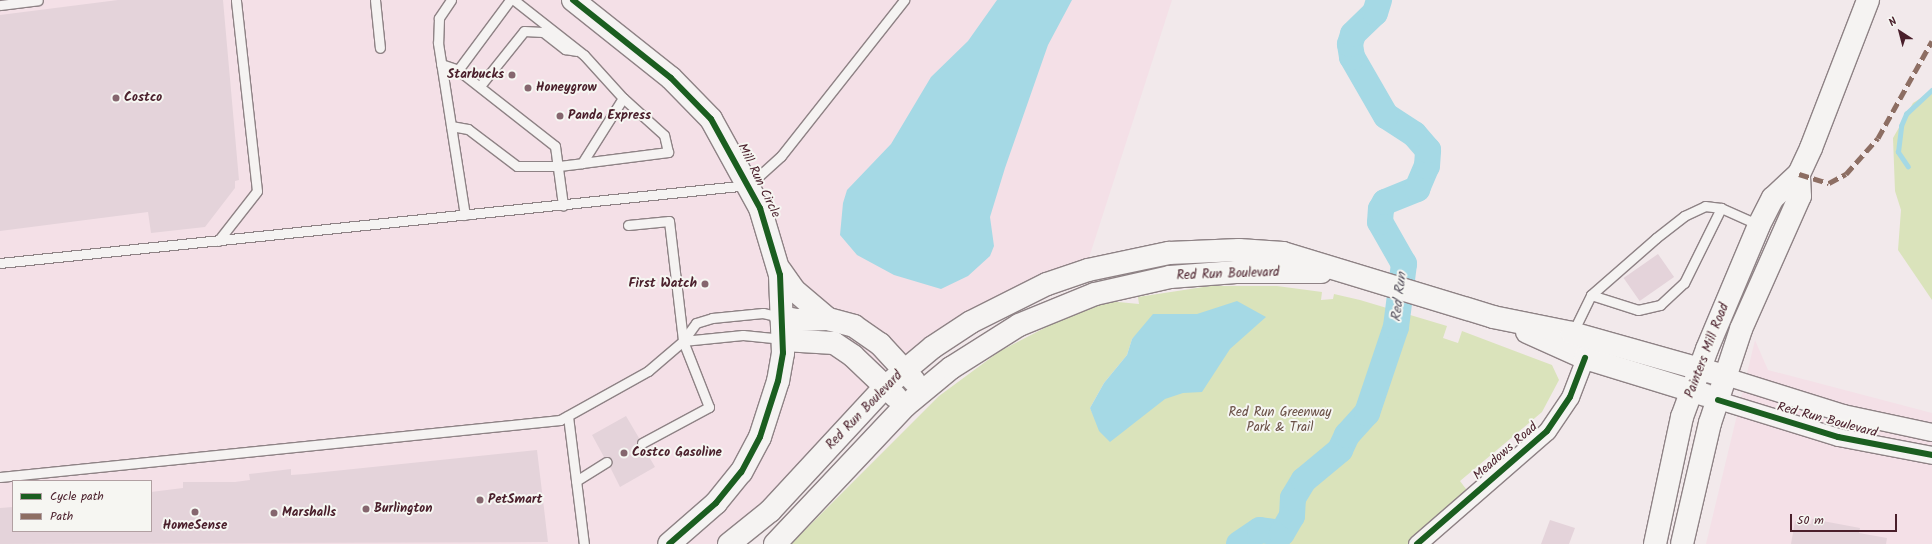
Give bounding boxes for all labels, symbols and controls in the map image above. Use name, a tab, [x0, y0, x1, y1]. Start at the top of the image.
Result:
north arrow	[1880, 12, 1920, 52]
text: N	[1885, 13, 1901, 32]
place label: Starbucks	[447, 67, 504, 83]
marker: Starbucks	[507, 70, 517, 80]
place label: Honeygrow	[536, 80, 597, 96]
marker: Honeygrow	[523, 83, 533, 93]
place label: Costco	[124, 90, 162, 106]
marker: Costco	[111, 93, 121, 103]
place label: Panda Express	[568, 108, 651, 124]
marker: Panda Express	[555, 111, 565, 121]
street label: Mill Run Circle	[733, 141, 783, 221]
street label: Red Run Boulevard	[1176, 265, 1280, 285]
water label: Red Run	[1388, 271, 1410, 323]
place label: First Watch	[629, 276, 697, 292]
marker: First Watch	[700, 279, 710, 289]
street label: Painters Mill Road	[1683, 301, 1733, 401]
street label: Red Run Boulevard	[824, 369, 906, 453]
street label: Red Run Boulevard	[1775, 400, 1879, 442]
park label: Red Run Greenway Park & Trail	[1229, 406, 1331, 437]
street label: Meadows Road	[1471, 420, 1541, 484]
place label: Costco Gasoline	[632, 445, 722, 461]
marker: Costco Gasoline	[619, 448, 629, 458]
legend	[12, 480, 152, 532]
text: Cycle path	[50, 487, 104, 506]
place label: PetSmart	[488, 492, 542, 508]
marker: PetSmart	[475, 495, 485, 505]
place label: Burlington	[374, 501, 432, 517]
marker: Burlington	[361, 504, 371, 514]
place label: Marshalls	[282, 505, 336, 521]
scale bar	[1792, 506, 1899, 532]
text: Path	[50, 507, 73, 526]
marker: HomeSense	[190, 507, 200, 517]
marker: Marshalls	[269, 508, 279, 518]
text: 50 m	[1797, 511, 1824, 530]
place label: HomeSense	[163, 518, 227, 534]

